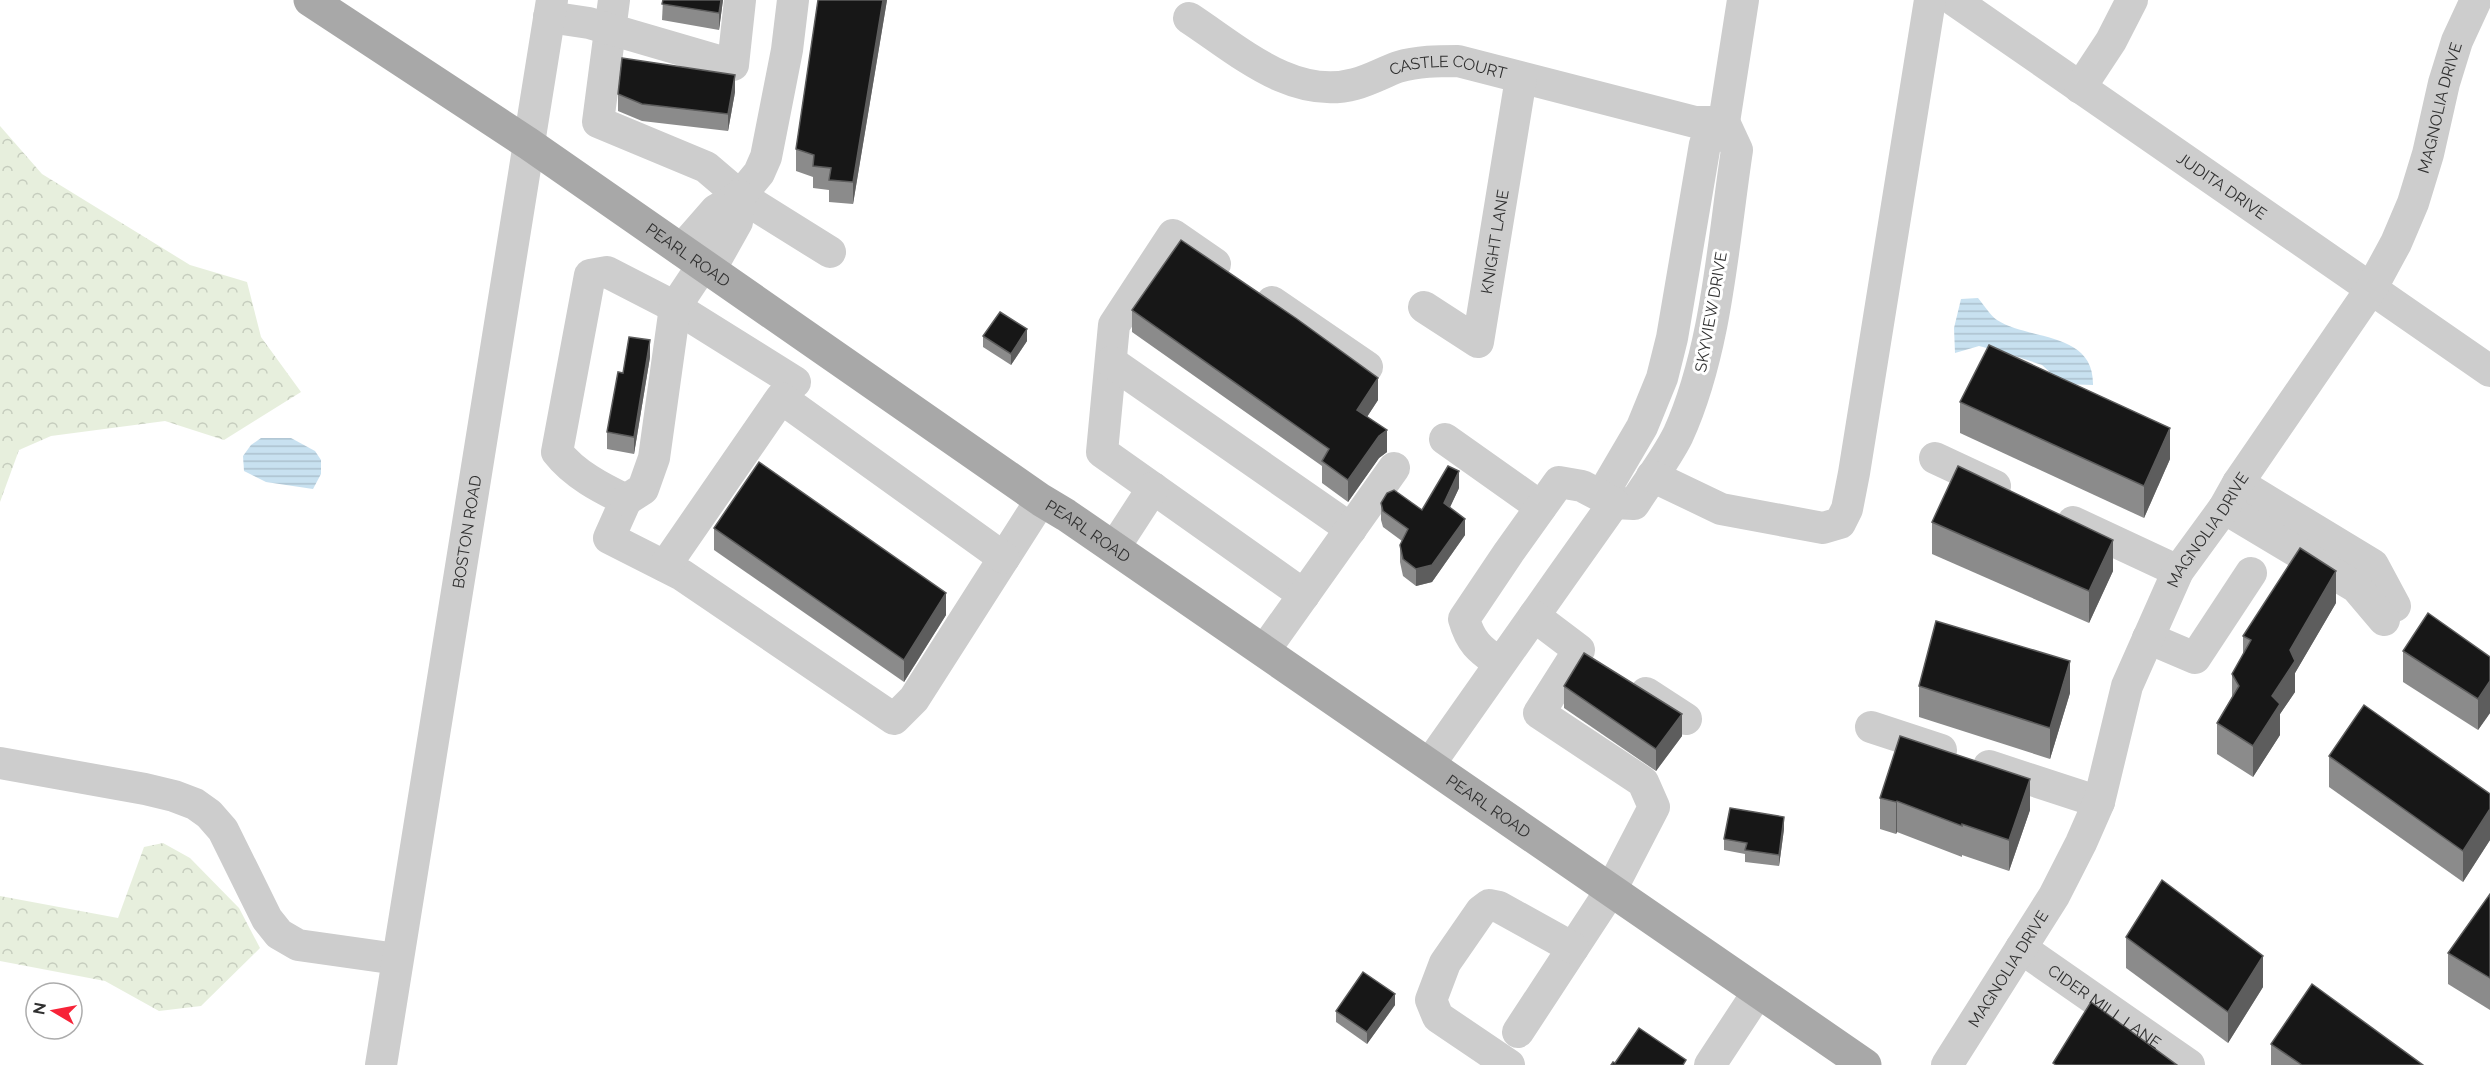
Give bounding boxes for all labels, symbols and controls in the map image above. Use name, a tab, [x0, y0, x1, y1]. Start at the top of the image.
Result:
street label: MAGNOLIA DRIVE	[2413, 40, 2466, 176]
street label: CASTLE COURT	[1386, 51, 1509, 83]
street label: JUDITA DRIVE	[2174, 148, 2271, 223]
street label: KNIGHT LANE	[1476, 188, 1512, 295]
street label: PEARL ROAD	[642, 219, 734, 291]
street label: SKYVIEW DRIVE	[1691, 250, 1731, 374]
street label: MAGNOLIA DRIVE	[2163, 468, 2252, 590]
street label: BOSTON ROAD	[448, 474, 485, 590]
street label: PEARL ROAD	[1042, 496, 1134, 566]
street label: PEARL ROAD	[1443, 770, 1535, 842]
street label: MAGNOLIA DRIVE	[1964, 907, 2052, 1031]
street label: CIDER MILL LANE	[2045, 960, 2165, 1052]
north arrow	[24, 981, 84, 1041]
text: N	[29, 1001, 50, 1016]

